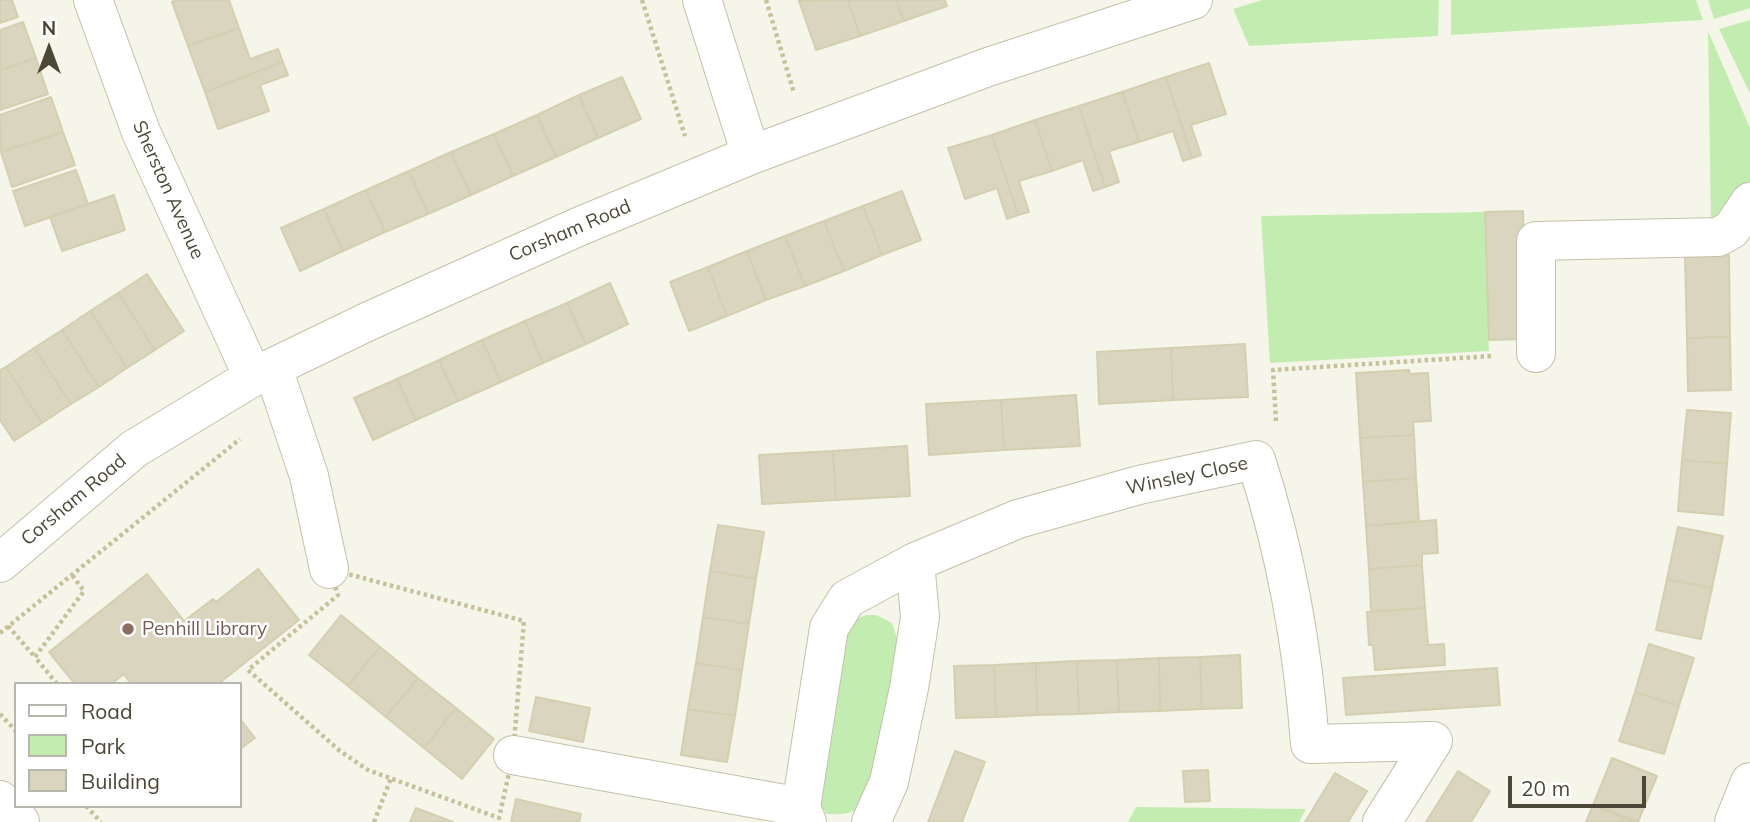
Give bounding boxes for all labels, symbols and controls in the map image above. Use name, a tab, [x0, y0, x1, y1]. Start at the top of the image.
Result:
north arrow	[14, 14, 84, 84]
text: N	[42, 16, 56, 40]
street label: Sherston Avenue	[127, 117, 209, 263]
street label: Corsham Road	[506, 195, 634, 267]
street label: Corsham Road	[17, 449, 131, 551]
street label: Winsley Close	[1124, 452, 1250, 500]
place label: Penhill Library	[142, 618, 267, 640]
marker: Penhill Library	[120, 621, 136, 637]
legend	[14, 682, 242, 808]
text: Road	[81, 698, 132, 724]
text: Park	[81, 733, 125, 759]
scale bar	[1512, 762, 1650, 806]
text: Building	[81, 768, 160, 794]
text: 20 m	[1521, 775, 1570, 801]

